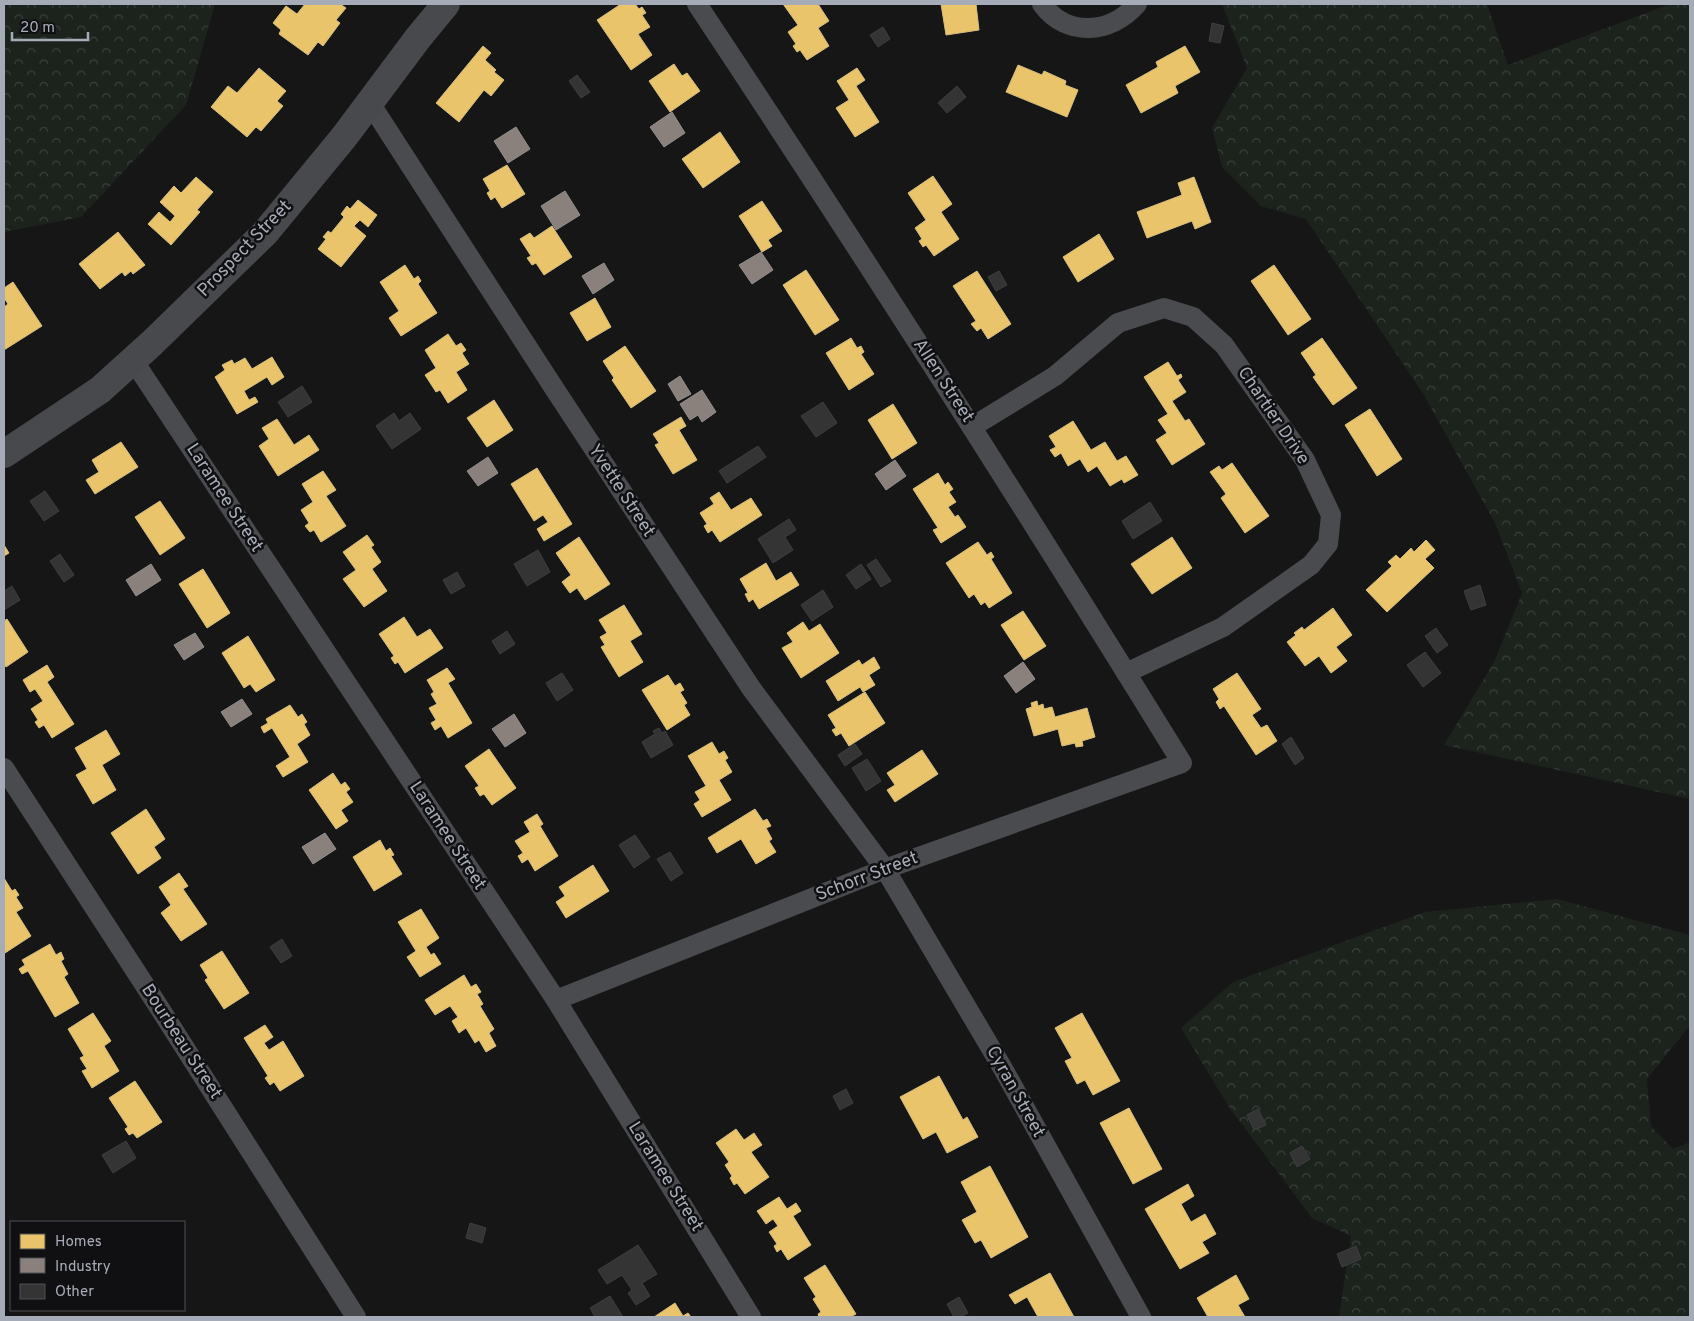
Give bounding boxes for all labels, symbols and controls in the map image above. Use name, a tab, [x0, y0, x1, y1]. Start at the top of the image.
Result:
scale bar	[12, 10, 89, 42]
text: 20 m	[20, 19, 55, 38]
street label: Prospect Street	[193, 196, 297, 302]
street label: Allen Street	[907, 335, 979, 427]
street label: Chartier Drive	[1232, 362, 1314, 470]
street label: Laramee Street	[180, 439, 268, 557]
street label: Yvette Street	[582, 440, 660, 542]
street label: Laramee Street	[403, 777, 491, 895]
street label: Schorr Street	[813, 847, 921, 907]
street label: Bourbeau Street	[135, 980, 227, 1104]
street label: Cyran Street	[980, 1042, 1050, 1142]
street label: Laramee Street	[622, 1118, 708, 1236]
legend	[10, 1221, 185, 1311]
text: Homes	[55, 1233, 102, 1252]
text: Industry	[55, 1258, 111, 1277]
text: Other	[55, 1283, 94, 1302]

